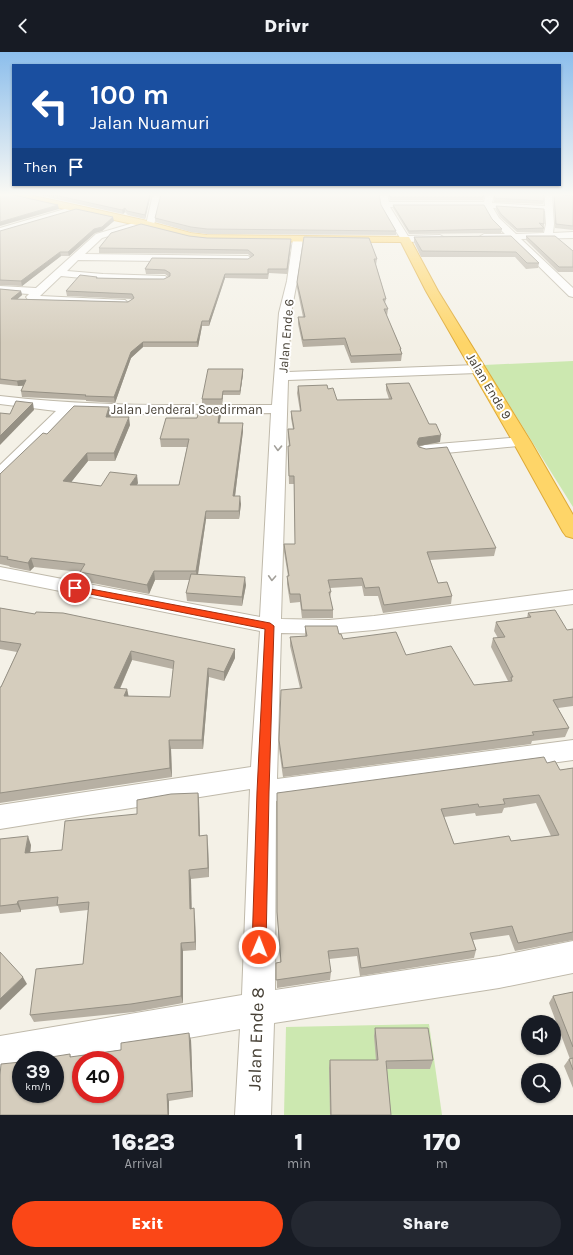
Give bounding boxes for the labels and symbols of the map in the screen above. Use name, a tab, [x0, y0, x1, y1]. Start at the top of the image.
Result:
street label: Jalan Ende 6	[275, 298, 297, 374]
street label: Jalan Ende 9	[463, 350, 515, 422]
street label: Jalan Jenderal Soedirman	[111, 402, 263, 417]
one-way arrow	[274, 445, 282, 451]
pin	[58, 571, 92, 605]
one-way arrow	[268, 575, 276, 581]
position arrow	[238, 926, 280, 968]
street label: Jalan Ende 8	[243, 987, 269, 1091]
speed limit sign: 40	[72, 1051, 124, 1103]

